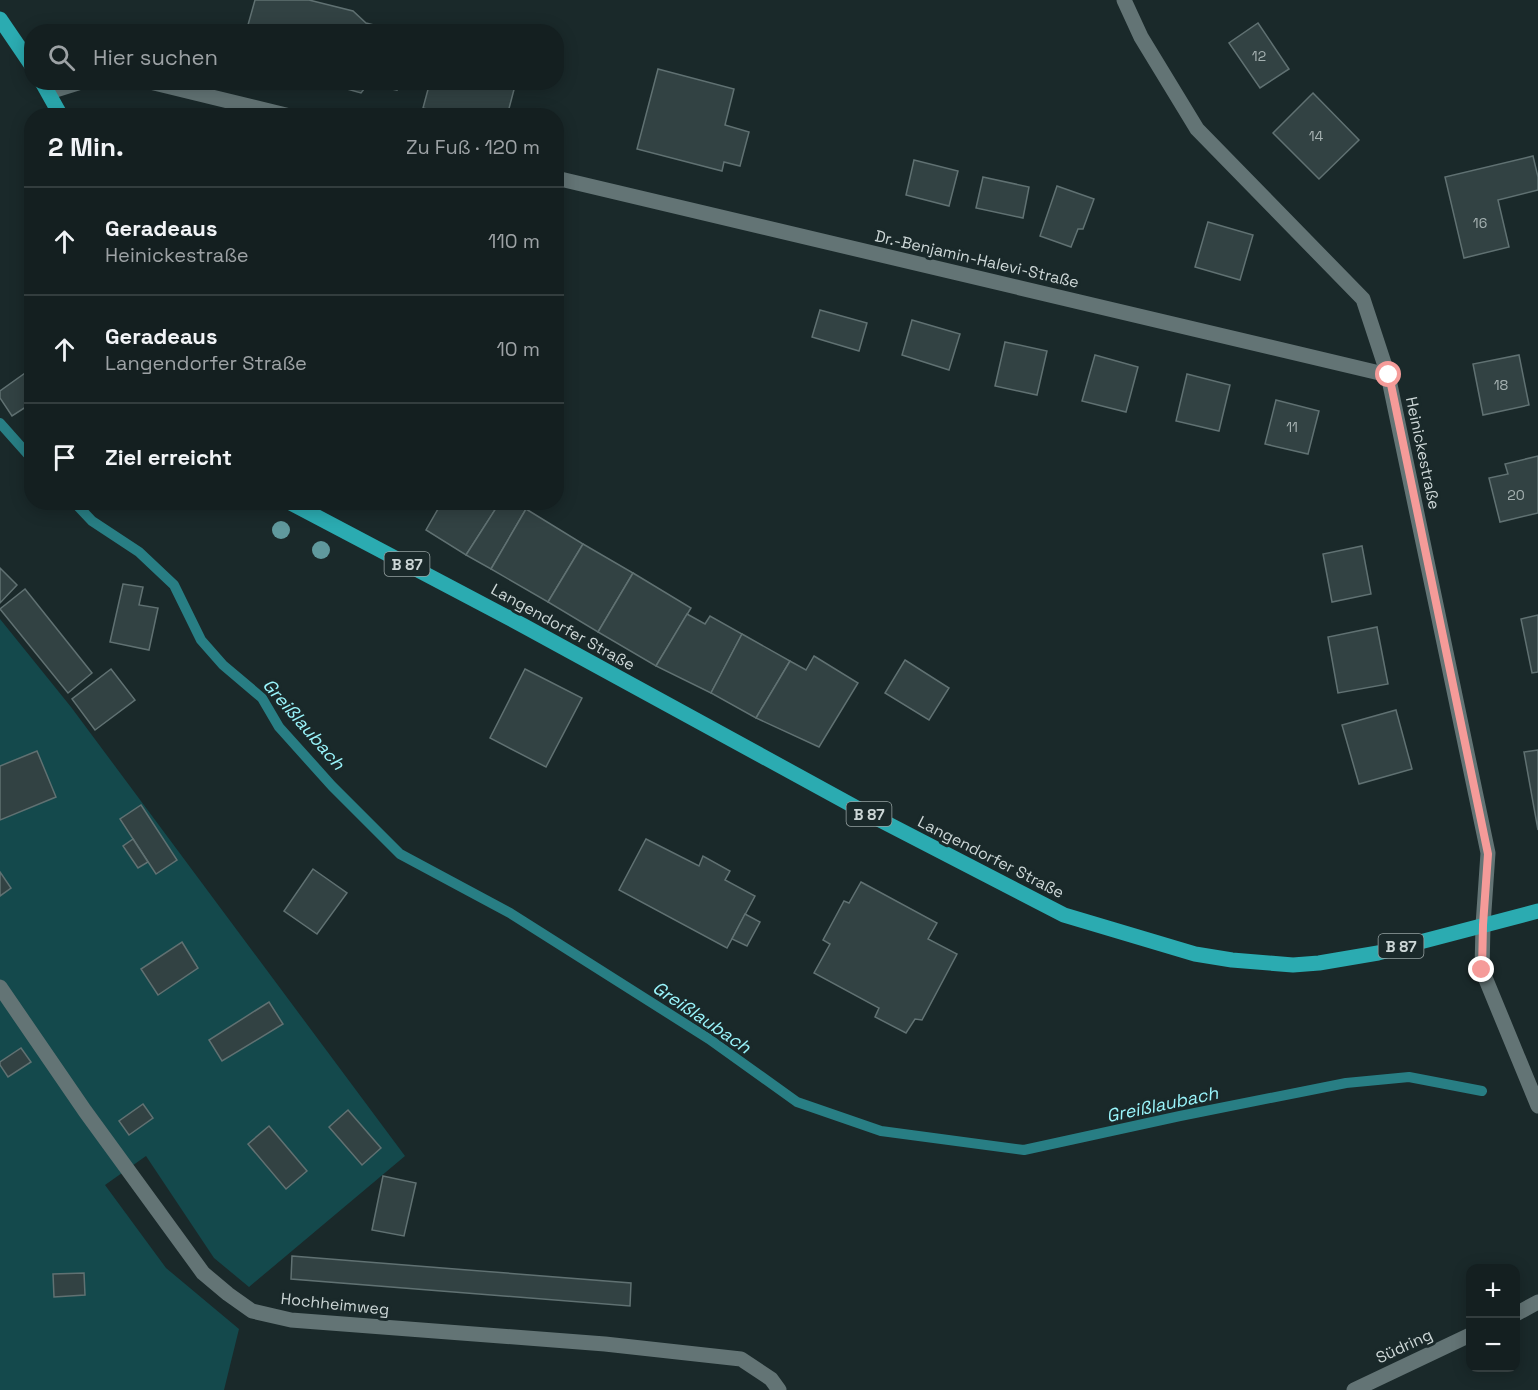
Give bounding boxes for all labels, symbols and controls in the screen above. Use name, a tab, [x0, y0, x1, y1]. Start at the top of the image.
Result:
search box	[24, 24, 564, 90]
icon: search	[45, 41, 78, 74]
text: Hier suchen	[93, 43, 218, 71]
house number: 12	[1252, 47, 1266, 65]
house number: 14	[1309, 127, 1324, 145]
text: 2 Min.	[48, 130, 124, 164]
text: Zu Fuß · 120 m	[406, 134, 540, 160]
text: Geradeaus	[105, 214, 217, 242]
house number: 16	[1473, 214, 1487, 232]
icon: ahead	[48, 225, 81, 258]
street label: Dr.-Benjamin-Halevi-Straße	[873, 225, 1081, 293]
text: 110 m	[488, 228, 540, 254]
text: Heinickestraße	[105, 242, 249, 268]
text: Geradeaus	[105, 322, 217, 350]
icon: ahead	[48, 333, 81, 366]
text: 10 m	[496, 336, 540, 362]
text: Langendorfer Straße	[105, 350, 307, 376]
route start	[1375, 361, 1401, 387]
house number: 18	[1494, 376, 1509, 394]
street label: Heinickestraße	[1401, 395, 1445, 511]
house number: 11	[1286, 418, 1298, 436]
icon: arrive	[48, 441, 81, 474]
text: Ziel erreicht	[105, 443, 232, 471]
house number: 20	[1507, 486, 1525, 504]
road number: B 87	[384, 552, 430, 576]
street label: Langendorfer Straße	[487, 579, 639, 675]
water label: Greißlaubach	[258, 674, 351, 775]
road number: B 87	[846, 802, 892, 826]
street label: Langendorfer Straße	[914, 811, 1068, 903]
road number: B 87	[1378, 934, 1424, 958]
route end	[1468, 956, 1494, 982]
water label: Greißlaubach	[648, 976, 756, 1059]
water label: Greißlaubach	[1104, 1081, 1221, 1127]
map controls	[1466, 1264, 1520, 1372]
button: +	[1466, 1264, 1520, 1318]
street label: Hochheimweg	[280, 1288, 390, 1320]
button: −	[1466, 1318, 1520, 1372]
street label: Südring	[1372, 1324, 1436, 1368]

